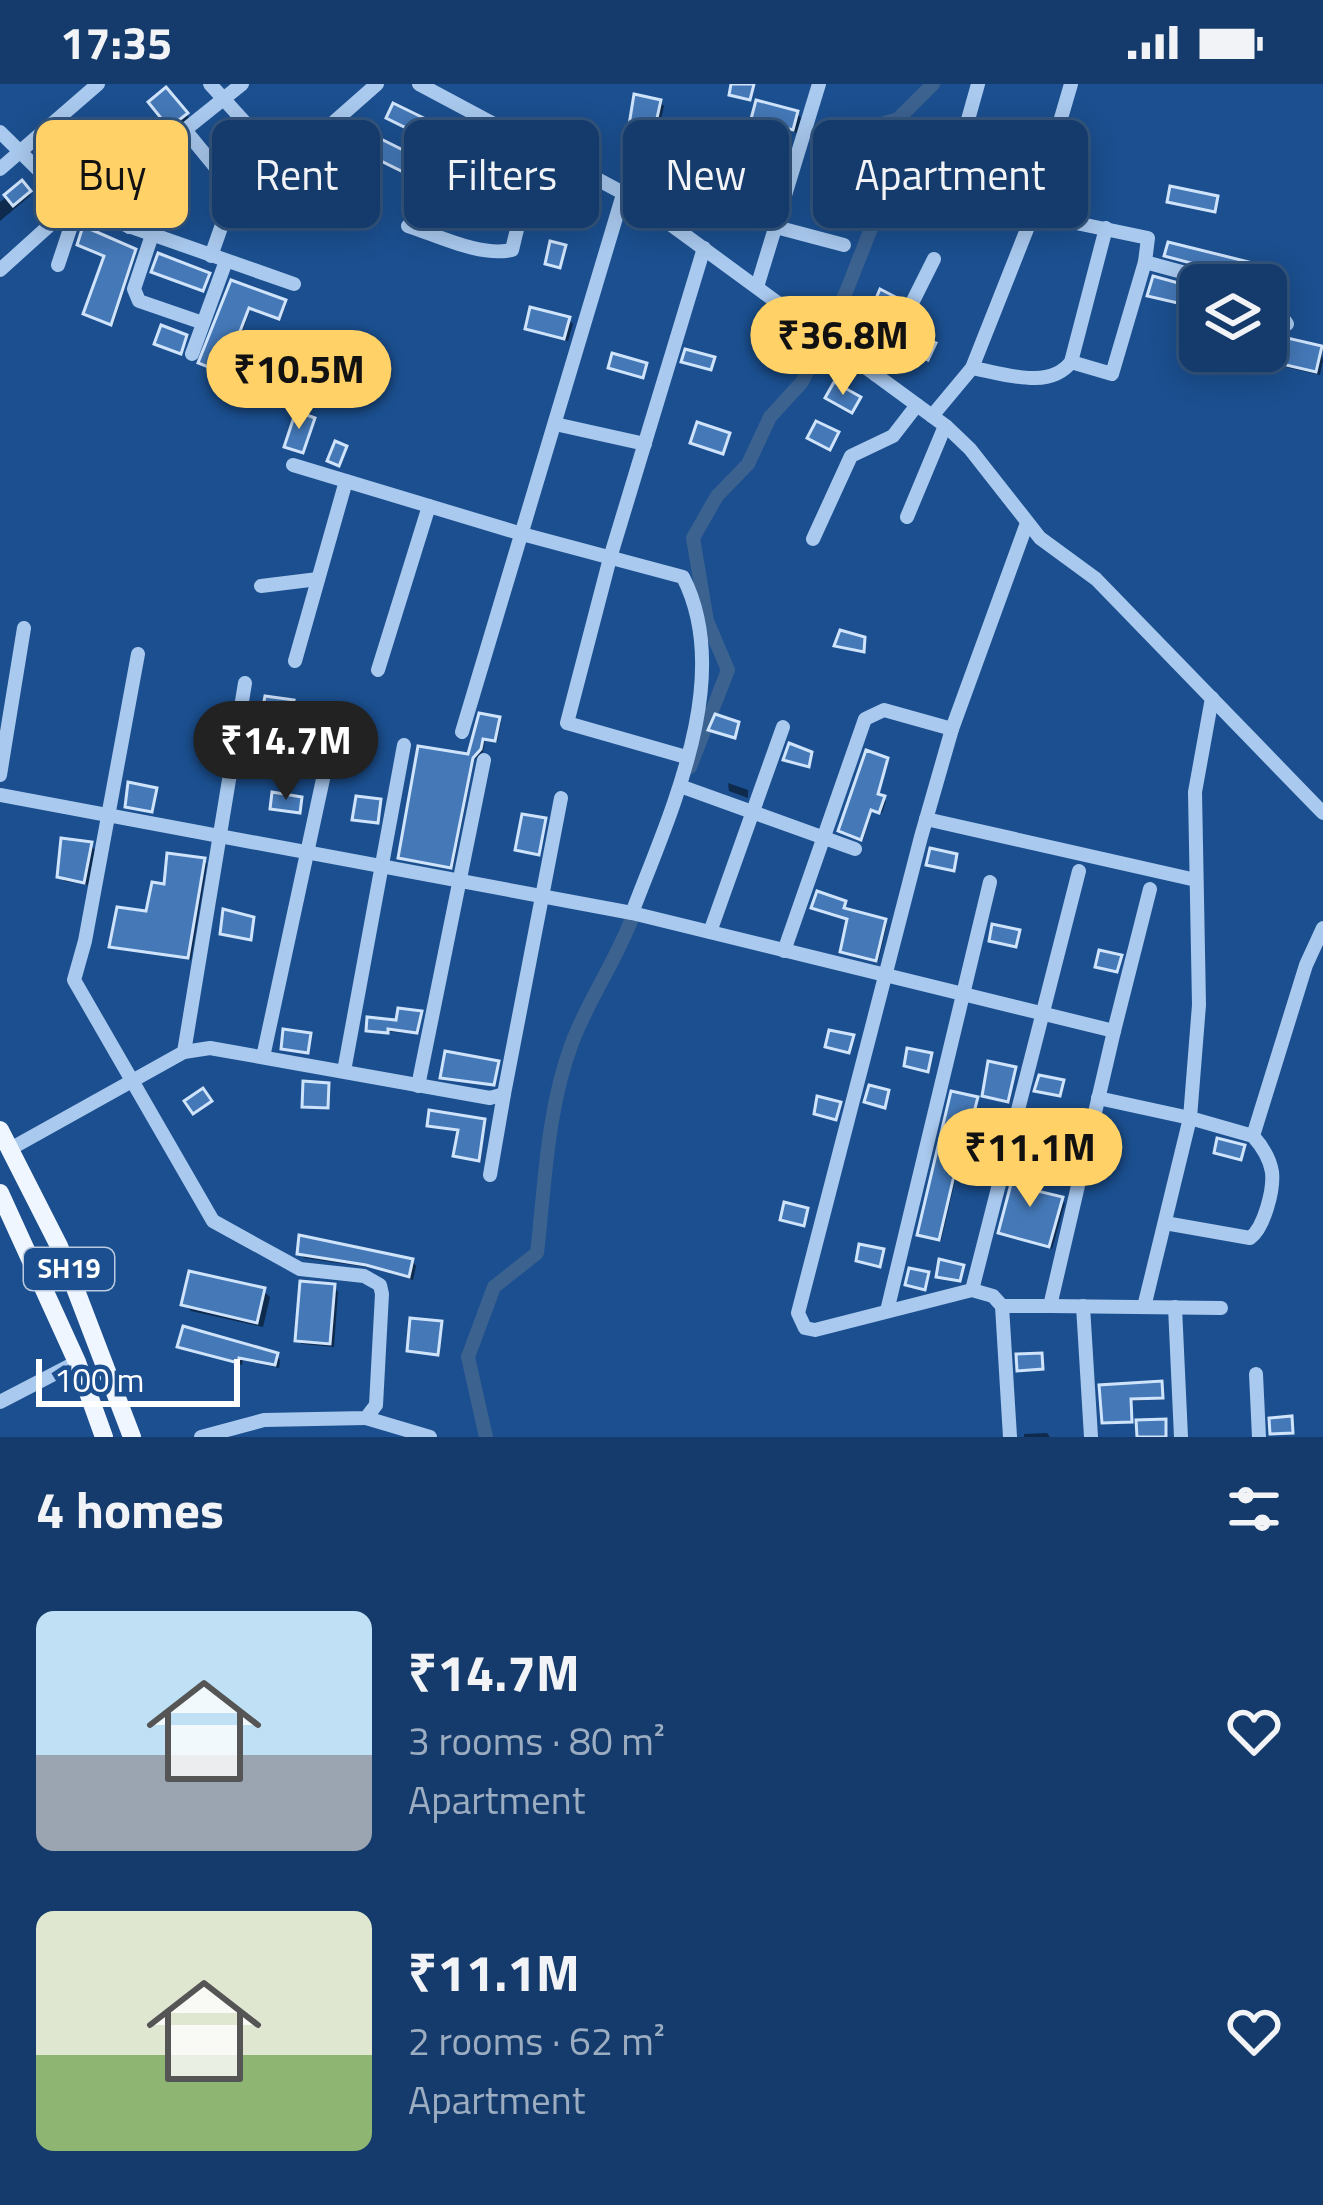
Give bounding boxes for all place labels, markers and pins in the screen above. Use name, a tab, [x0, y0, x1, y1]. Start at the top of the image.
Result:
pin: ₹36.8M	[745, 296, 941, 398]
pin: ₹10.5M	[201, 330, 397, 432]
pin: ₹14.7M	[188, 701, 384, 803]
pin: ₹11.1M	[932, 1108, 1128, 1210]

